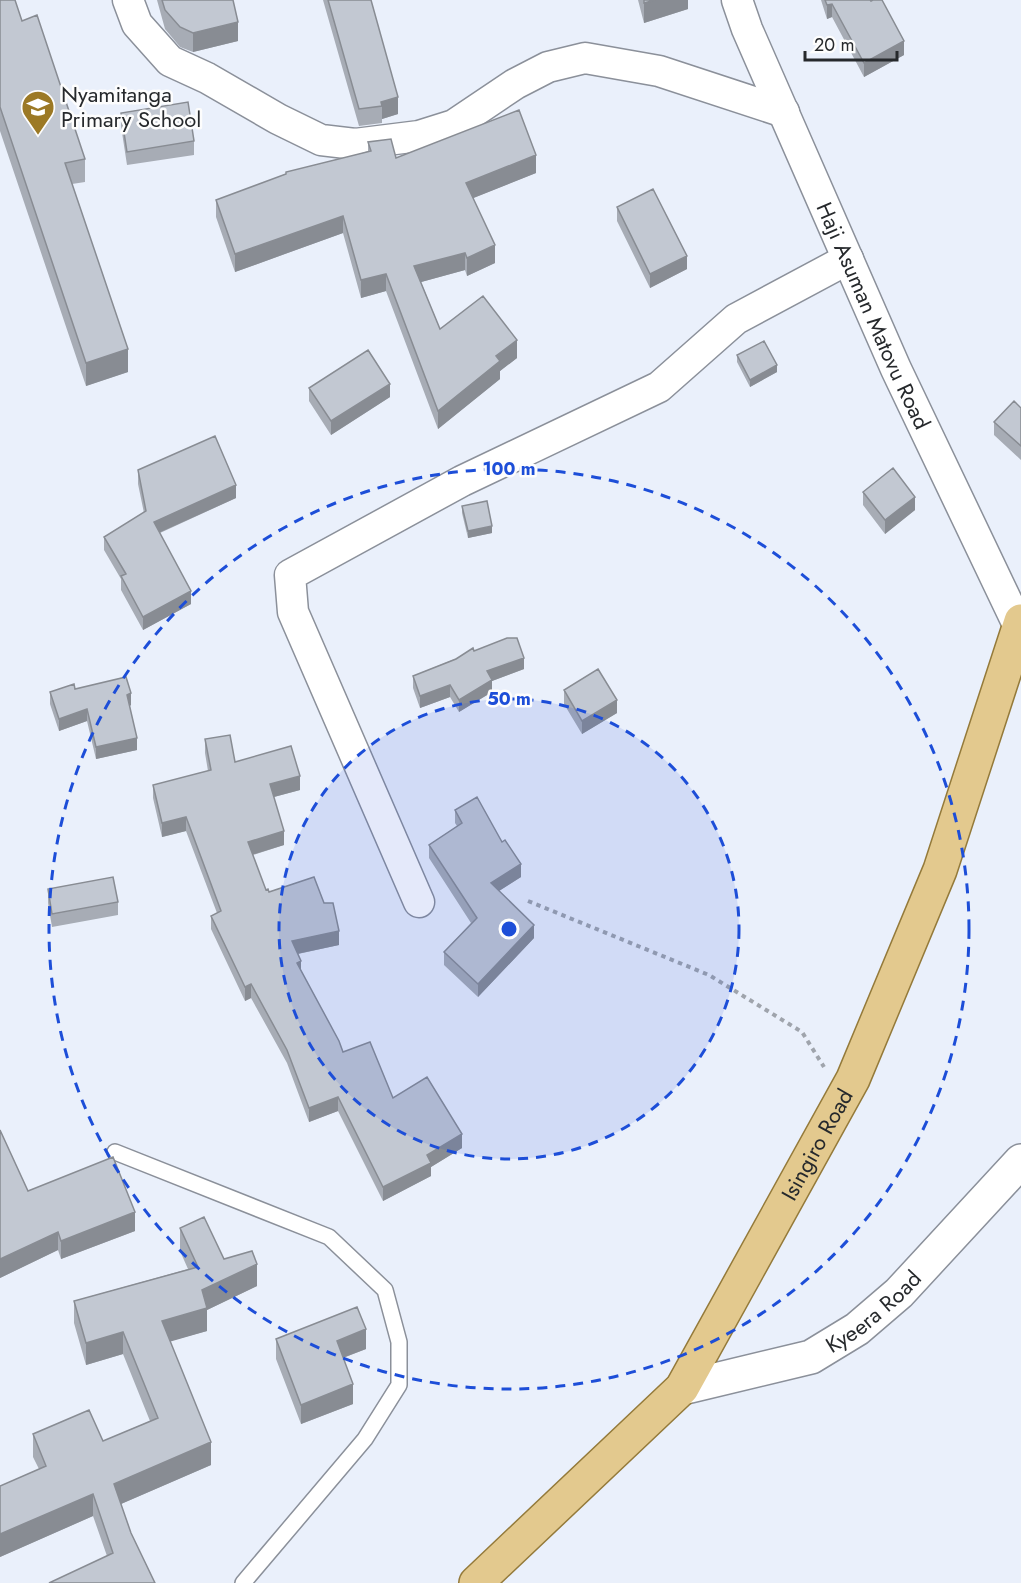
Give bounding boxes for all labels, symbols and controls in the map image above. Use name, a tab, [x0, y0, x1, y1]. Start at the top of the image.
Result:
scale bar	[805, 24, 896, 62]
text: 20 m	[814, 32, 854, 58]
place label: Nyamitanga Primary School	[61, 78, 201, 135]
school or university icon: Nyamitanga Primary School	[20, 89, 56, 136]
street label: Haji Asuman Matovu Road	[809, 197, 938, 435]
text: 100 m	[482, 456, 536, 482]
text: 50 m	[487, 686, 531, 712]
centre of rings	[499, 919, 519, 939]
street label: Isingiro Road	[773, 1083, 861, 1206]
street label: Kyeera Road	[819, 1263, 928, 1361]

